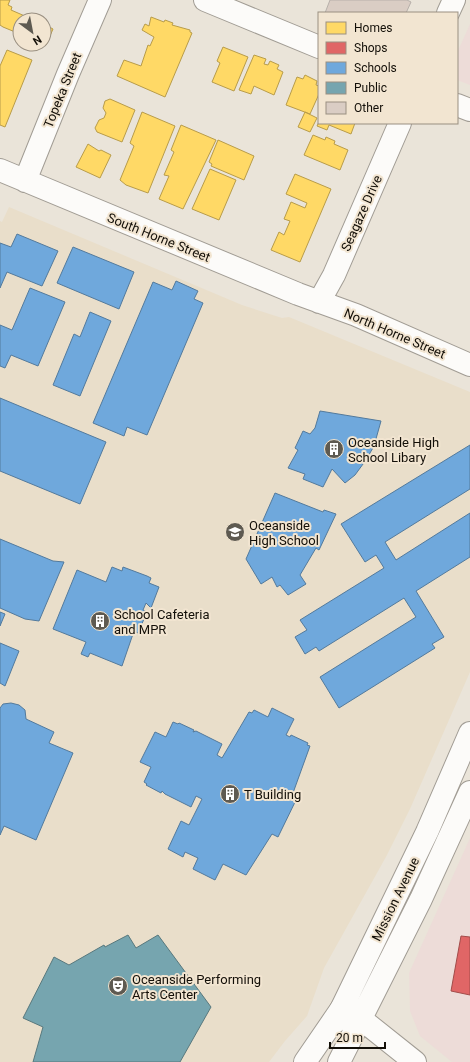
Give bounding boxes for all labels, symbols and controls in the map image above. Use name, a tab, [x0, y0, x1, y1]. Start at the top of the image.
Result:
north arrow	[12, 12, 52, 52]
legend	[318, 12, 458, 124]
text: Homes	[354, 21, 392, 35]
text: N	[30, 32, 44, 48]
text: Shops	[354, 41, 388, 55]
street label: Topeka Street	[41, 50, 84, 130]
text: Schools	[354, 61, 397, 75]
text: Public	[354, 81, 387, 95]
text: Other	[354, 101, 383, 115]
street label: Seagaze Drive	[338, 173, 385, 254]
street label: South Horne Street	[105, 210, 212, 265]
street label: North Horne Street	[342, 305, 448, 362]
place label: Oceanside High School Libary	[348, 435, 439, 465]
building icon: Oceanside High School Libary	[323, 438, 345, 460]
place label: Oceanside High School	[249, 518, 319, 548]
school or university icon: Oceanside High School	[224, 521, 246, 543]
place label: School Cafeteria and MPR	[114, 607, 209, 637]
building icon: School Cafeteria and MPR	[89, 610, 111, 632]
building icon: T Building	[219, 783, 241, 805]
place label: T Building	[244, 787, 301, 802]
street label: Mission Avenue	[369, 855, 422, 944]
place label: Oceanside Performing Arts Center	[132, 972, 261, 1002]
theatre icon: Oceanside Performing Arts Center	[107, 975, 129, 997]
scale bar	[330, 1024, 385, 1050]
text: 20 m	[336, 1031, 363, 1045]

